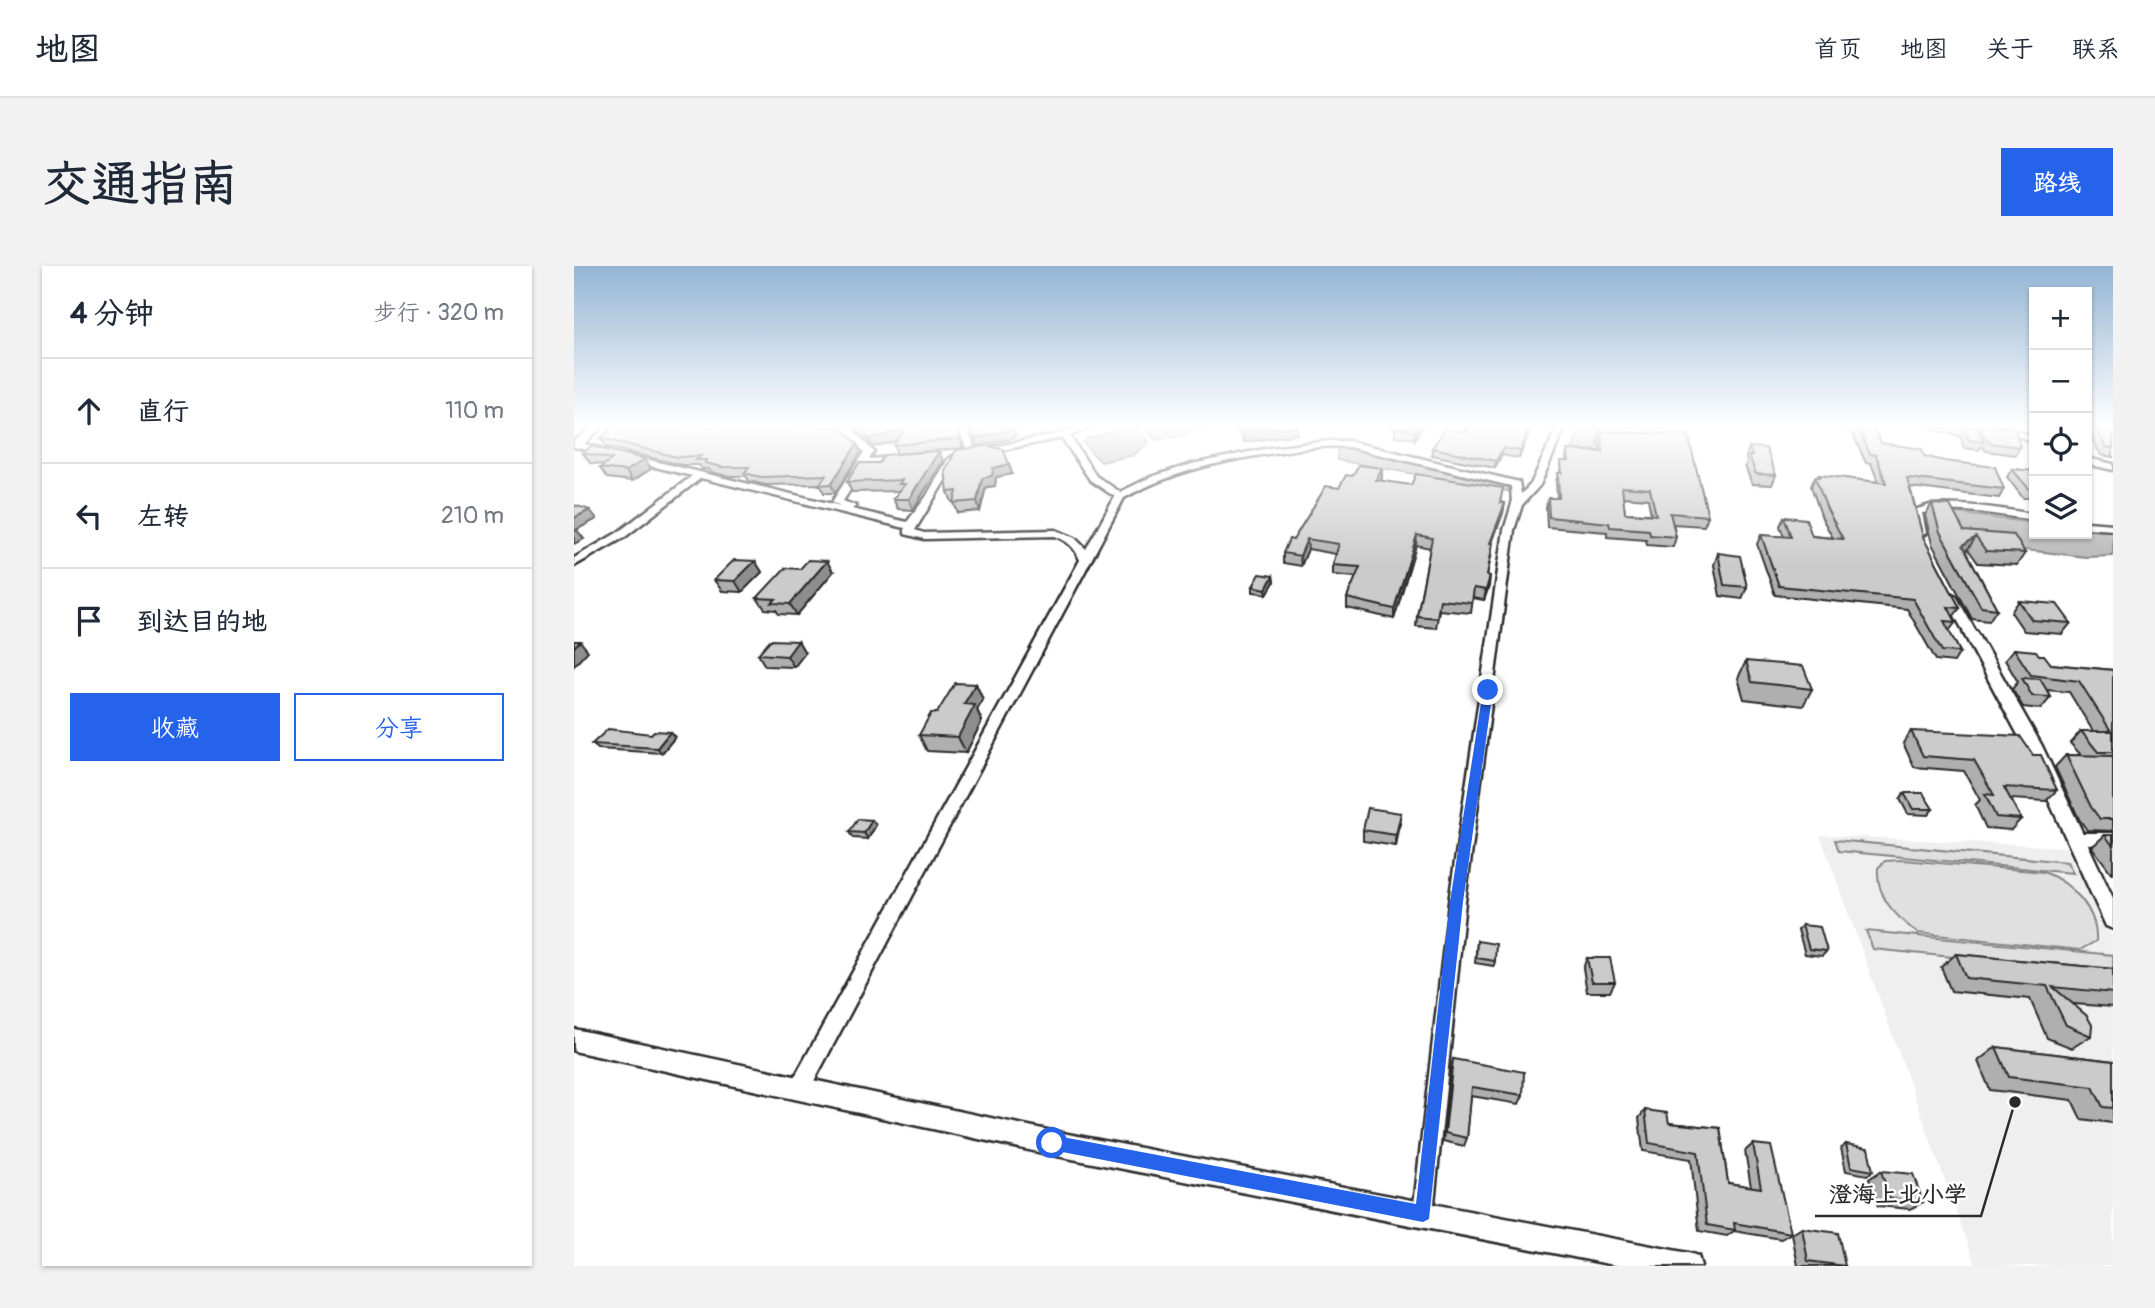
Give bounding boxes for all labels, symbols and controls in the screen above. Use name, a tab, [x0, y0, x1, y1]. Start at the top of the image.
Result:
text: 地图	[35, 29, 101, 70]
text: 首页	[1814, 35, 1862, 64]
text: 地图	[1900, 35, 1948, 64]
text: 关于	[1986, 35, 2034, 64]
text: 联系	[2072, 35, 2120, 64]
button: 路线	[2001, 148, 2113, 216]
text: 交通指南	[42, 154, 238, 215]
map controls	[2029, 287, 2092, 539]
button: +	[2029, 287, 2092, 350]
text: 4 分钟	[70, 295, 154, 332]
text: 步行 · 320 m	[374, 298, 504, 327]
button: −	[2029, 350, 2092, 413]
icon: ahead	[70, 392, 108, 430]
text: 直行	[137, 396, 189, 428]
text: 110 m	[445, 396, 504, 425]
button: locate	[2029, 413, 2092, 476]
button: layers	[2029, 476, 2092, 539]
icon: left	[70, 497, 108, 535]
text: 左转	[137, 501, 189, 533]
text: 210 m	[441, 501, 504, 530]
icon: arrive	[70, 602, 108, 640]
text: 到达目的地	[137, 606, 267, 638]
route end	[1472, 674, 1503, 705]
button: 收藏	[70, 693, 280, 761]
button: 分享	[294, 693, 504, 761]
route start	[1036, 1127, 1067, 1158]
callout: 澄海上北小学	[1815, 1172, 1981, 1216]
text: 澄海上北小学	[1829, 1180, 1967, 1209]

